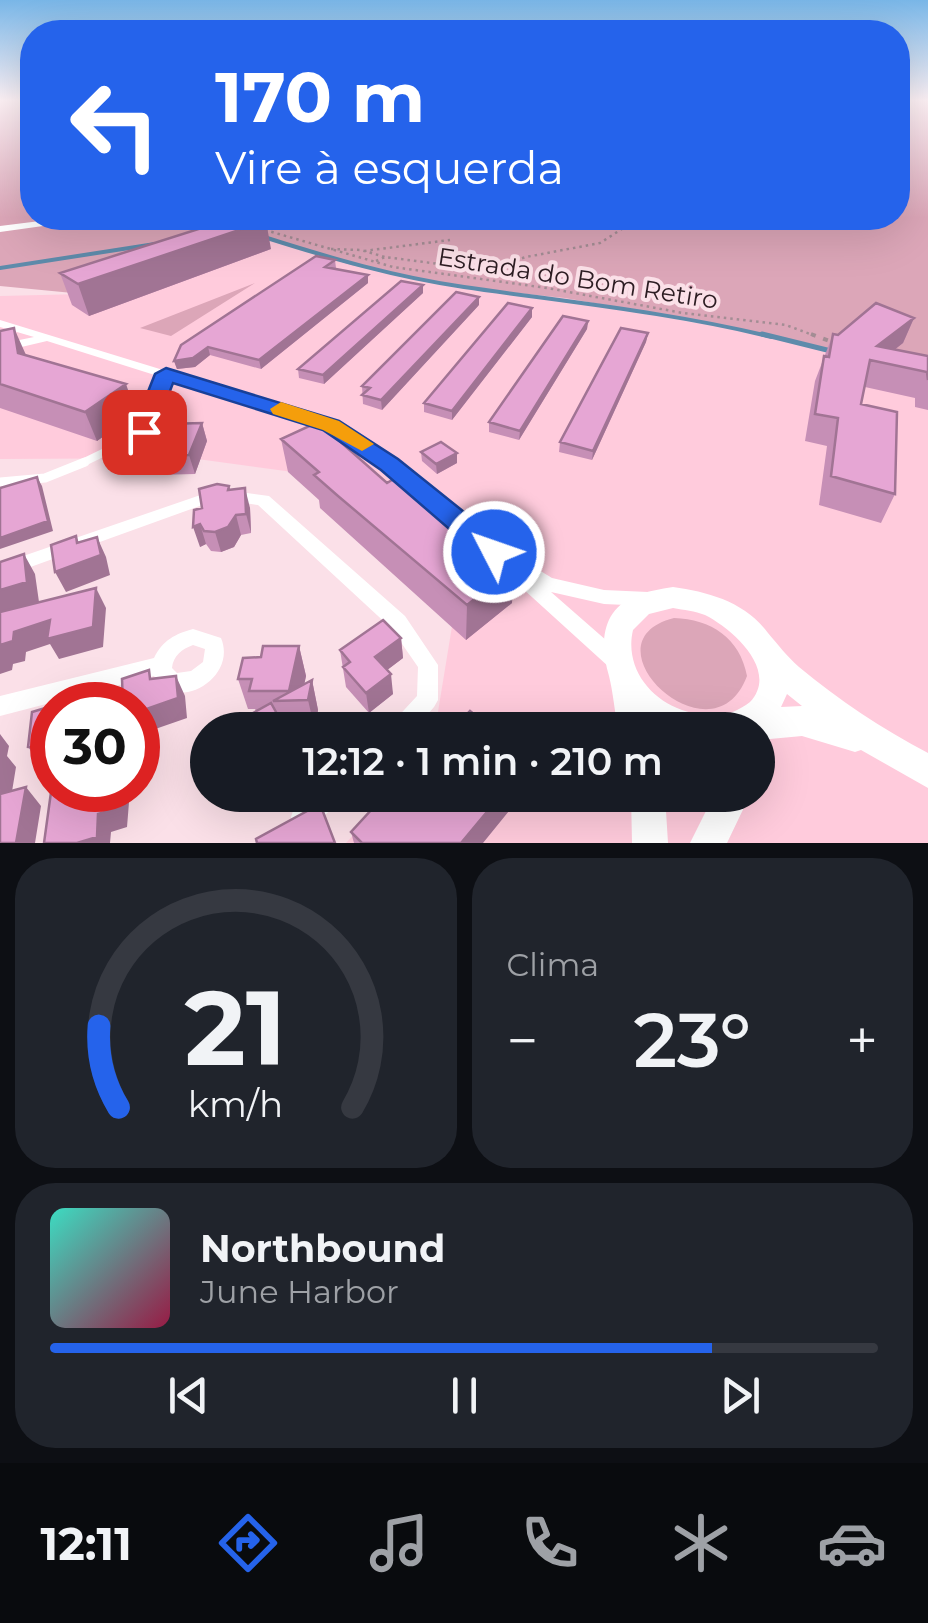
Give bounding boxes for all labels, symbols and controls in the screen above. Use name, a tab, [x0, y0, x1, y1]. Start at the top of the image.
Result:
text: 170 m	[215, 54, 425, 140]
icon: left	[50, 60, 180, 190]
text: Vire à esquerda	[215, 140, 564, 195]
street label: Estrada do Bom Retiro	[436, 241, 720, 315]
pin	[102, 390, 187, 475]
icon: arrive	[117, 405, 172, 460]
position arrow	[442, 500, 546, 604]
speed limit sign: 30	[30, 682, 160, 812]
text: 12:12 · 1 min · 210 m	[302, 738, 663, 785]
text: Clima	[507, 945, 599, 984]
text: 21	[185, 964, 287, 1091]
text: 23°	[633, 994, 751, 1086]
text: −	[507, 1007, 538, 1074]
text: +	[846, 1007, 878, 1074]
text: km/h	[188, 1082, 283, 1126]
text: Northbound	[200, 1225, 445, 1272]
text: June Harbor	[200, 1272, 399, 1311]
icon: previous	[161, 1368, 216, 1423]
icon: pause	[437, 1368, 492, 1423]
icon: next	[713, 1368, 768, 1423]
icon: directions	[213, 1508, 283, 1578]
icon: music	[364, 1508, 434, 1578]
icon: phone	[515, 1508, 585, 1578]
icon: climate	[666, 1508, 736, 1578]
icon: car	[817, 1508, 887, 1578]
text: 12:11	[41, 1516, 132, 1571]

